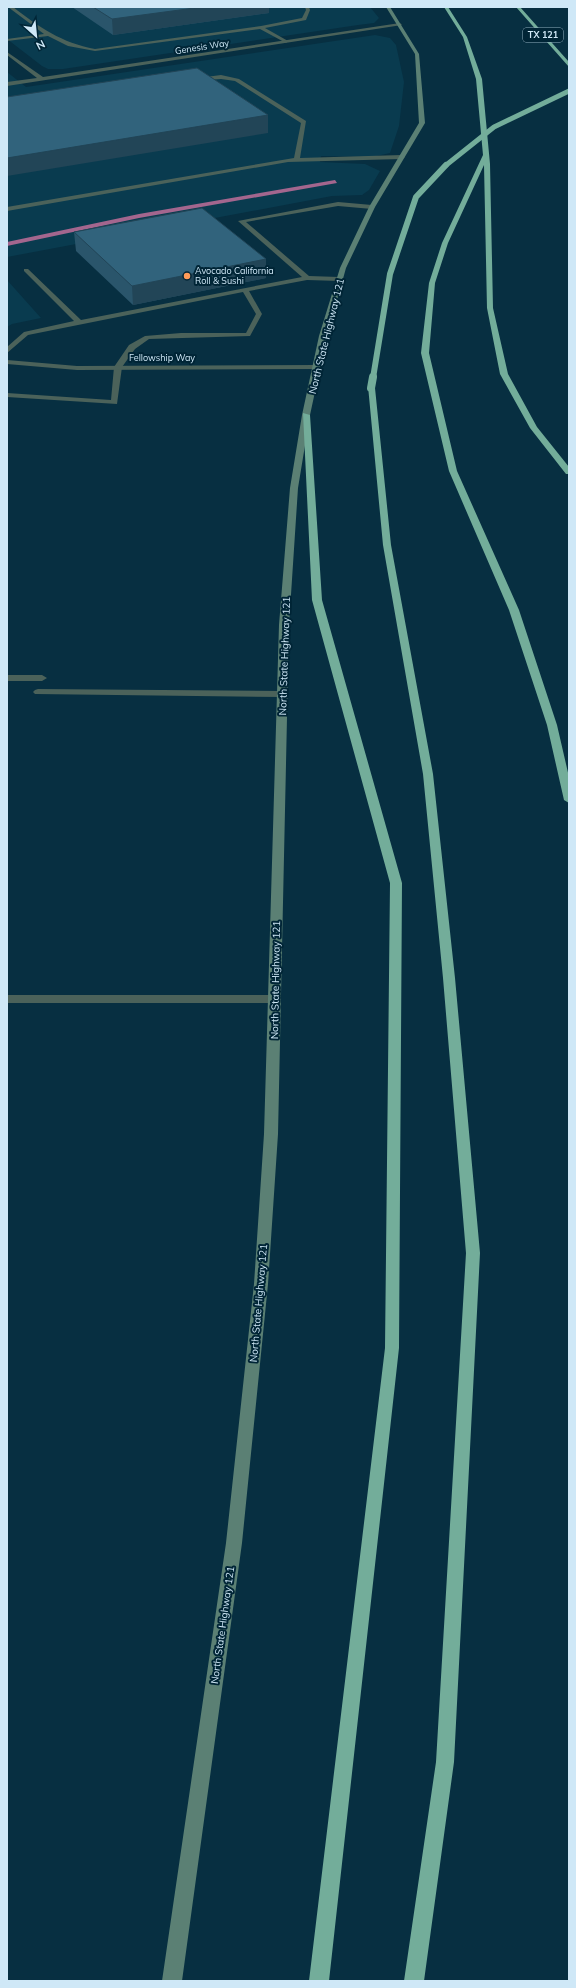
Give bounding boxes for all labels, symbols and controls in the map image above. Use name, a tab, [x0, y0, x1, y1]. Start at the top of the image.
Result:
north arrow	[16, 16, 56, 56]
road number: TX 121	[523, 28, 563, 42]
text: N	[34, 37, 47, 53]
street label: Genesis Way	[174, 37, 230, 57]
place label: Avocado California Roll & Sushi	[195, 265, 274, 286]
marker: Avocado California Roll & Sushi	[182, 271, 192, 281]
street label: North State Highway 121	[306, 277, 347, 395]
street label: Fellowship Way	[129, 352, 195, 364]
street label: North State Highway 121	[276, 597, 293, 716]
street label: North State Highway 121	[268, 921, 283, 1039]
street label: North State Highway 121	[247, 1243, 270, 1363]
street label: North State Highway 121	[208, 1565, 237, 1685]

